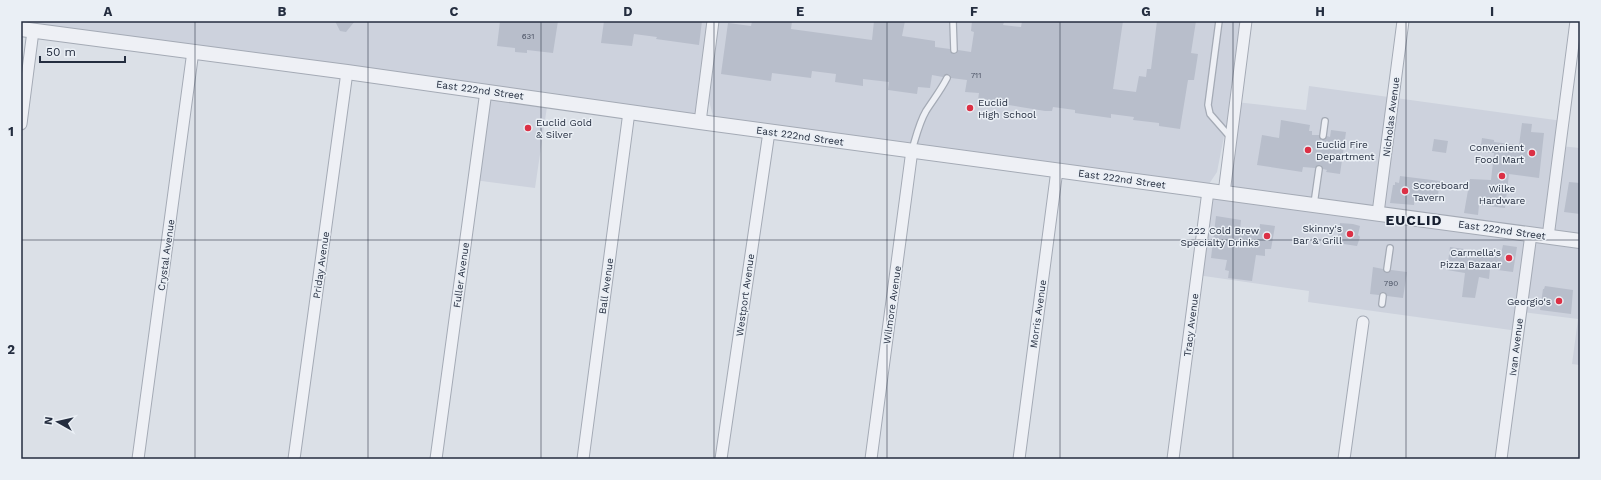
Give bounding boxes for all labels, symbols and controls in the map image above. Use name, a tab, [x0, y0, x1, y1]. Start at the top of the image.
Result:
text: A	[104, 4, 113, 19]
text: B	[278, 4, 287, 19]
text: C	[450, 4, 459, 19]
text: D	[623, 4, 633, 19]
text: E	[796, 4, 804, 19]
text: F	[970, 4, 978, 19]
text: G	[1141, 4, 1151, 19]
text: H	[1315, 4, 1325, 19]
text: I	[1490, 4, 1494, 19]
house number: 631	[522, 32, 534, 41]
scale bar	[40, 38, 125, 64]
text: 50 m	[46, 45, 76, 59]
house number: 711	[971, 71, 981, 80]
street label: Nicholas Avenue	[1381, 76, 1401, 157]
street label: East 222nd Street	[435, 78, 525, 102]
place label: Euclid High School	[978, 97, 1036, 120]
marker: Euclid High School	[965, 103, 975, 113]
place label: Euclid Gold & Silver	[536, 117, 592, 140]
marker: Euclid Gold & Silver	[523, 123, 533, 133]
text: 1	[8, 124, 14, 139]
street label: East 222nd Street	[755, 124, 845, 148]
place label: Euclid Fire Department	[1316, 139, 1375, 162]
place label: Convenient Food Mart	[1469, 142, 1525, 165]
marker: Euclid Fire Department	[1303, 145, 1313, 155]
marker: Convenient Food Mart	[1527, 148, 1537, 158]
street label: East 222nd Street	[1077, 167, 1167, 191]
marker: Wilke Hardware	[1497, 171, 1507, 181]
place label: Scoreboard Tavern	[1413, 180, 1469, 203]
place label: Wilke Hardware	[1479, 183, 1526, 206]
marker: Scoreboard Tavern	[1400, 186, 1410, 196]
district label: EUCLID	[1385, 212, 1443, 228]
street label: Crystal Avenue	[156, 218, 177, 292]
street label: East 222nd Street	[1457, 218, 1547, 242]
place label: Skinny's Bar & Grill	[1293, 223, 1342, 246]
place label: 222 Cold Brew Specialty Drinks	[1180, 225, 1260, 248]
marker: Skinny's Bar & Grill	[1345, 229, 1355, 239]
street label: Priday Avenue	[311, 230, 331, 299]
marker: 222 Cold Brew Specialty Drinks	[1262, 231, 1272, 241]
street label: Fuller Avenue	[451, 241, 471, 308]
place label: Carmella's Pizza Bazaar	[1440, 247, 1501, 270]
street label: Westport Avenue	[734, 253, 756, 337]
marker: Carmella's Pizza Bazaar	[1504, 253, 1514, 263]
street label: Ball Avenue	[597, 257, 615, 315]
street label: Wilmore Avenue	[881, 265, 903, 345]
street label: Morris Avenue	[1028, 279, 1048, 349]
house number: 790	[1384, 279, 1398, 288]
street label: Tracy Avenue	[1182, 293, 1200, 357]
place label: Georgio's	[1507, 296, 1551, 307]
marker: Georgio's	[1554, 296, 1564, 306]
street label: Ivan Avenue	[1507, 317, 1525, 377]
text: 2	[7, 342, 15, 357]
north arrow	[38, 402, 78, 442]
text: N	[42, 416, 56, 426]

